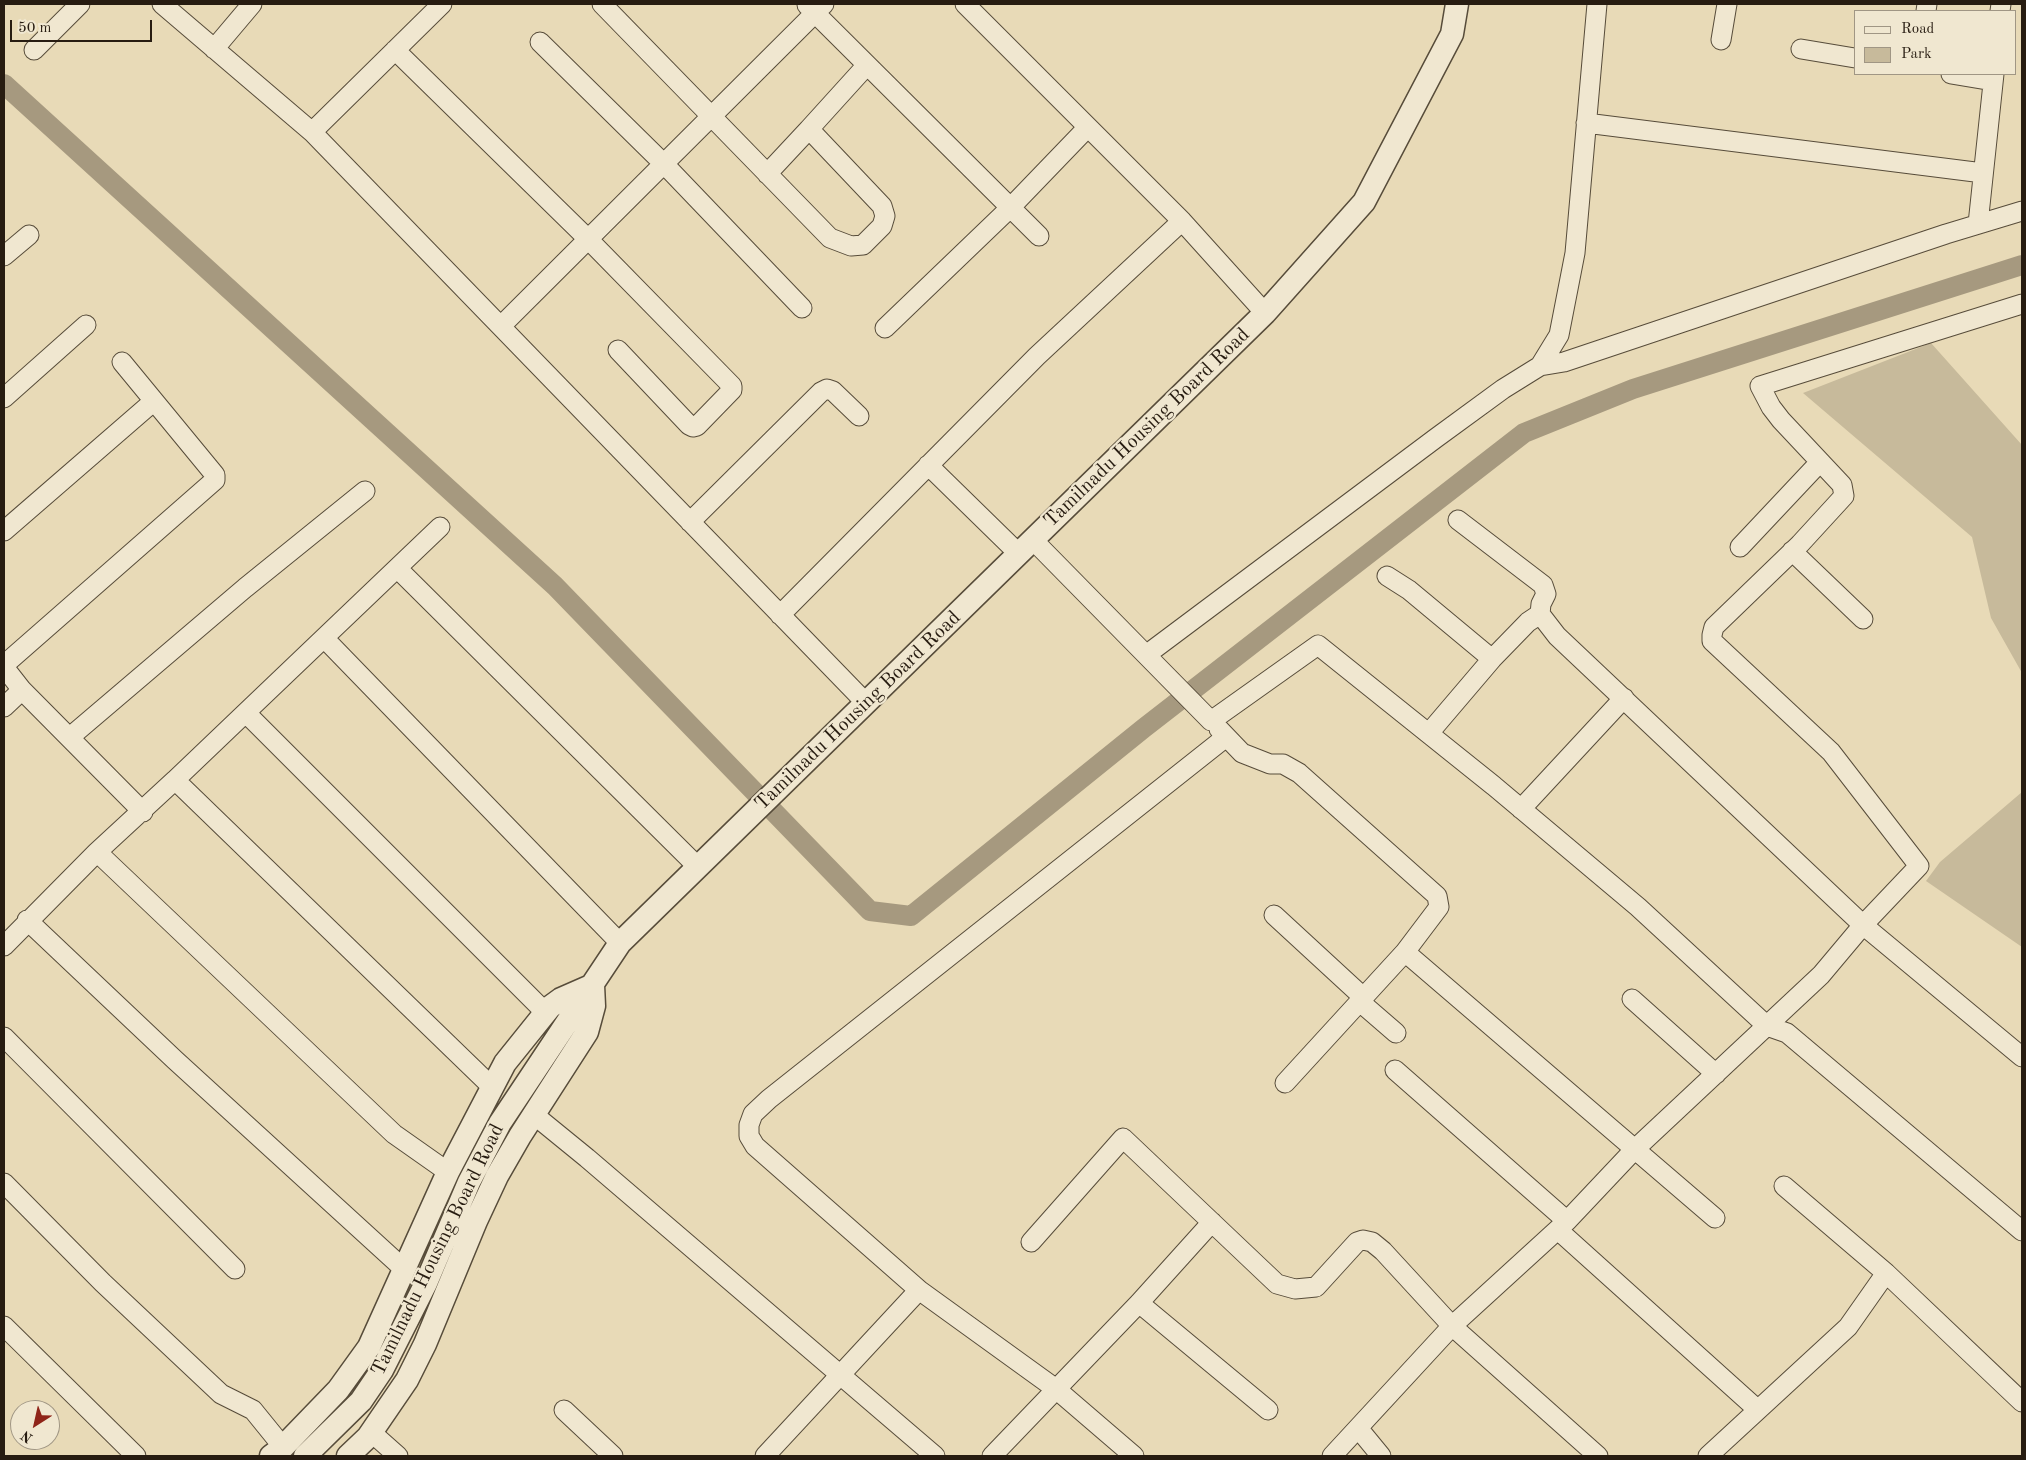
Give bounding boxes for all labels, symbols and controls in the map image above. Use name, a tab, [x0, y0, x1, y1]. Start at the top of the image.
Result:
scale bar	[12, 10, 155, 42]
legend	[1854, 10, 2016, 75]
text: 50 m	[18, 21, 52, 36]
text: Road	[1901, 22, 1934, 37]
text: Park	[1901, 47, 1932, 62]
street label: Tamilnadu Housing Board Road	[1039, 323, 1255, 533]
street label: Tamilnadu Housing Board Road	[750, 606, 966, 816]
street label: Tamilnadu Housing Board Road	[366, 1120, 510, 1380]
north arrow	[10, 1400, 60, 1450]
text: N	[19, 1428, 35, 1445]

